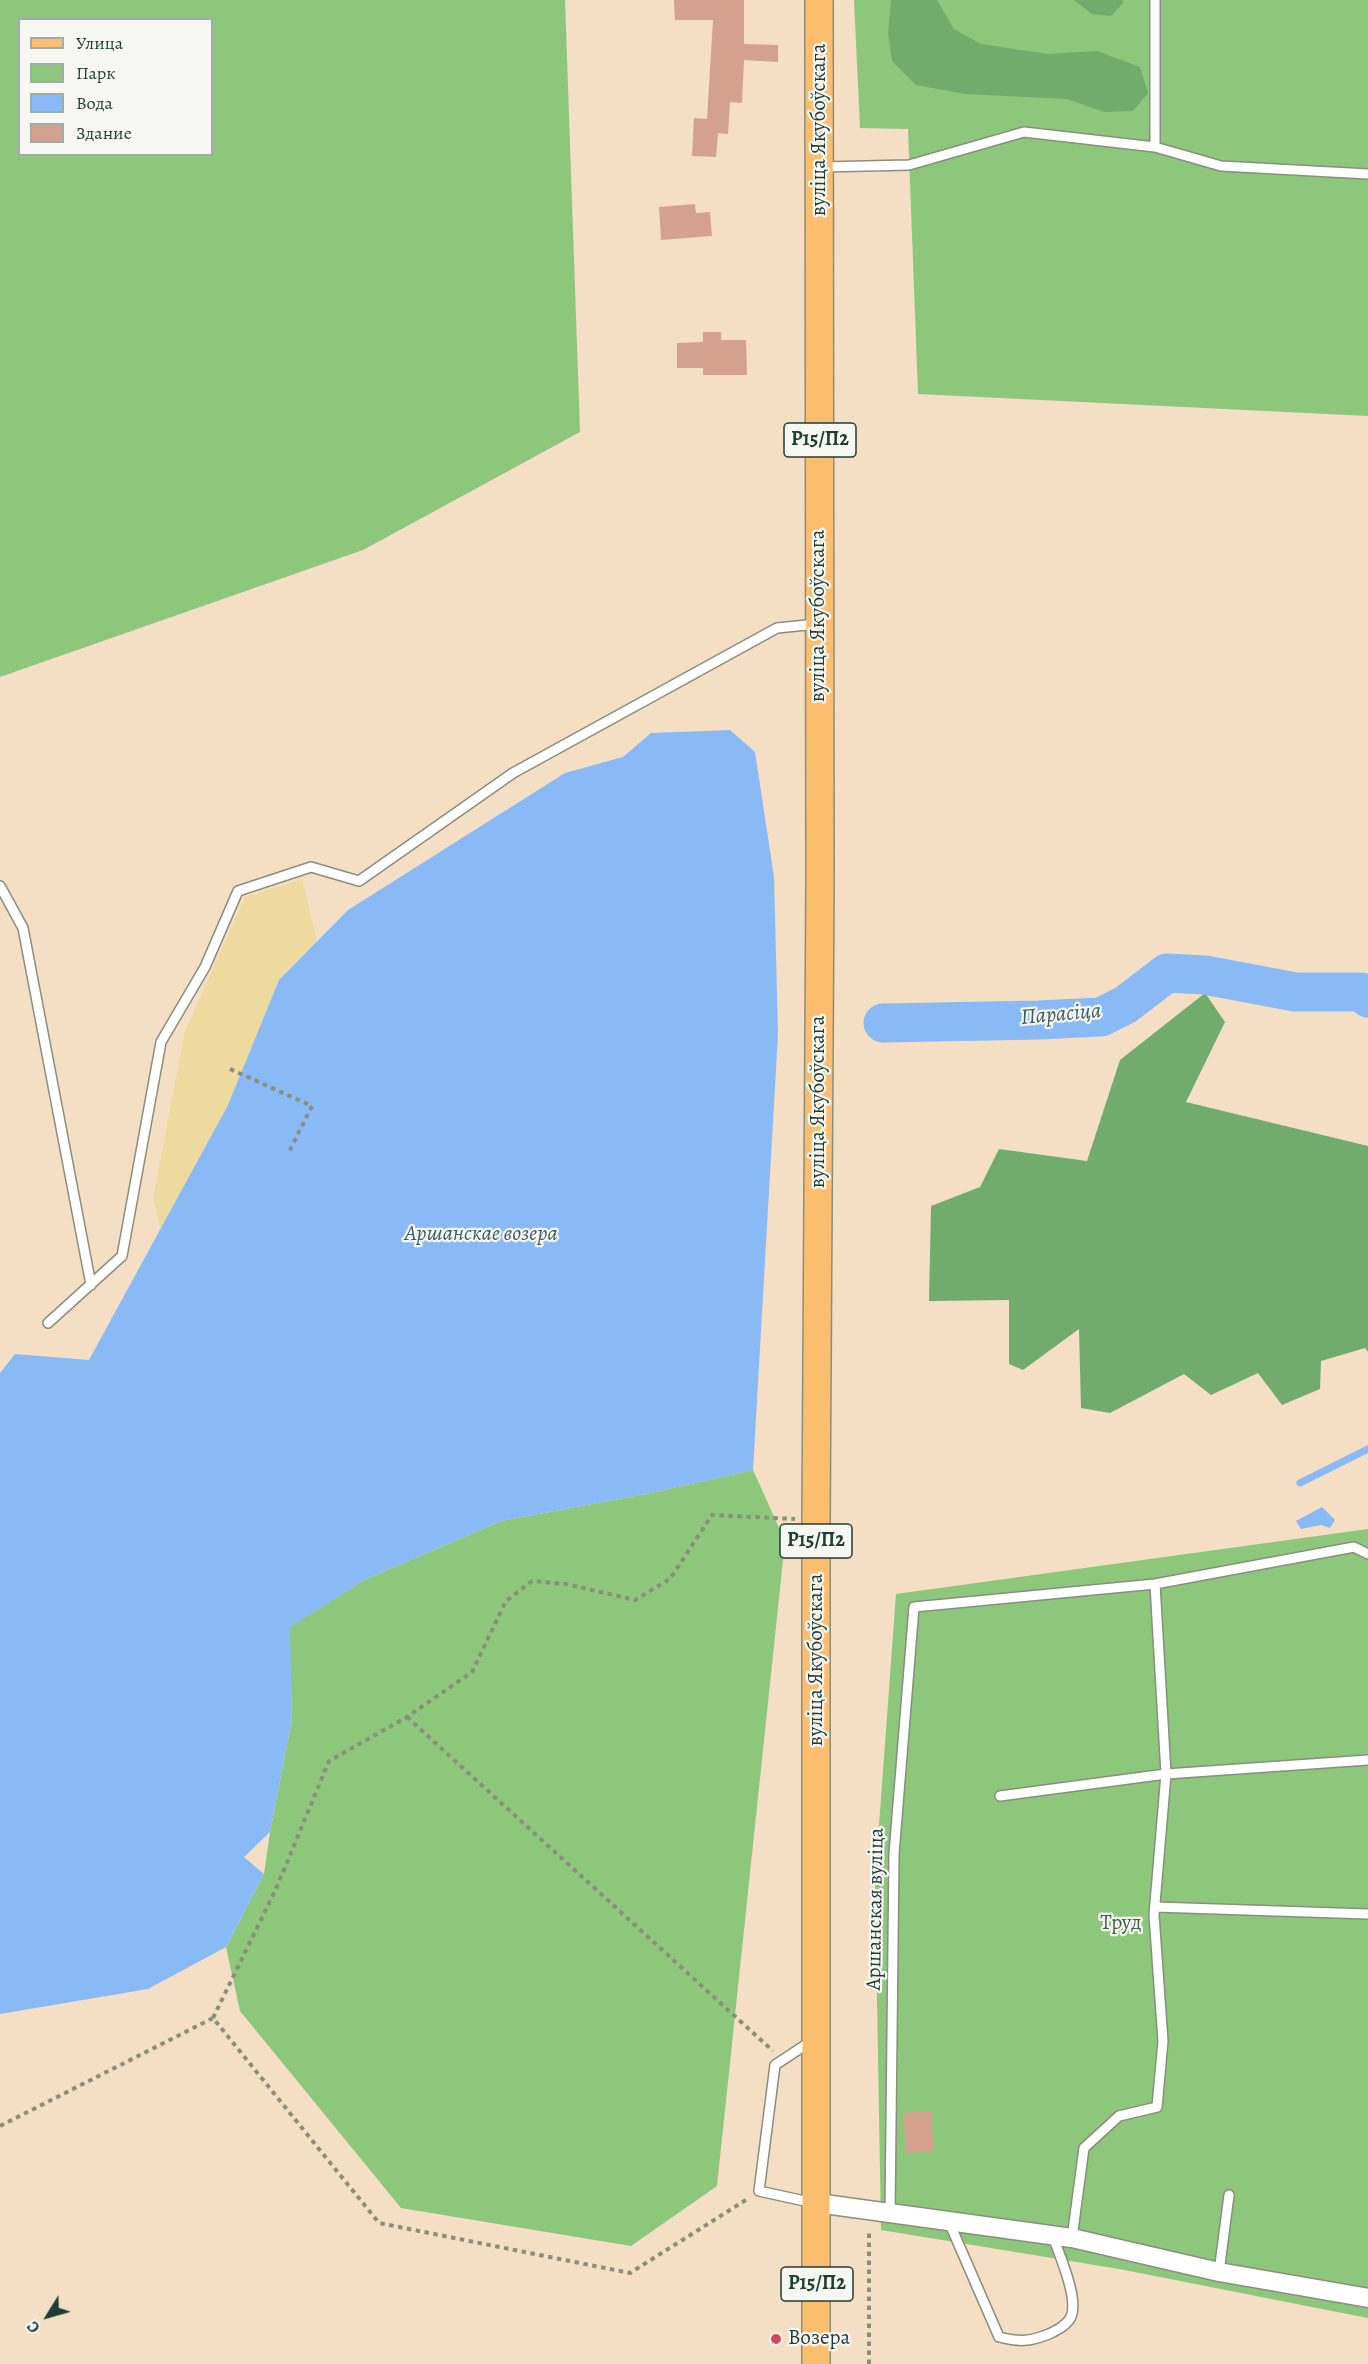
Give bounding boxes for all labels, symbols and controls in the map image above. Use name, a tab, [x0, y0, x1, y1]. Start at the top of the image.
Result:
legend	[18, 18, 213, 156]
text: Улица	[76, 31, 123, 55]
street label: вуліца Якубоўскага	[807, 44, 833, 216]
text: Парк	[76, 61, 116, 85]
text: Вода	[76, 91, 113, 115]
text: Здание	[76, 121, 132, 145]
road number: Р15/П2	[784, 423, 856, 457]
street label: вуліца Якубоўскага	[806, 530, 832, 702]
water label: Парасіца	[1020, 998, 1102, 1032]
street label: вуліца Якубоўскага	[806, 1016, 832, 1188]
water label: Аршанскае возера	[404, 1222, 558, 1248]
road number: Р15/П2	[780, 1524, 852, 1558]
street label: вуліца Якубоўскага	[804, 1574, 830, 1746]
street label: Аршанская вуліца	[862, 1827, 890, 1991]
park label: Труд	[1100, 1911, 1142, 1937]
road number: Р15/П2	[781, 2267, 853, 2301]
north arrow	[18, 2286, 78, 2346]
text: С	[22, 2316, 45, 2337]
place label: Возера	[788, 2326, 850, 2352]
marker: Возера	[769, 2332, 783, 2346]

